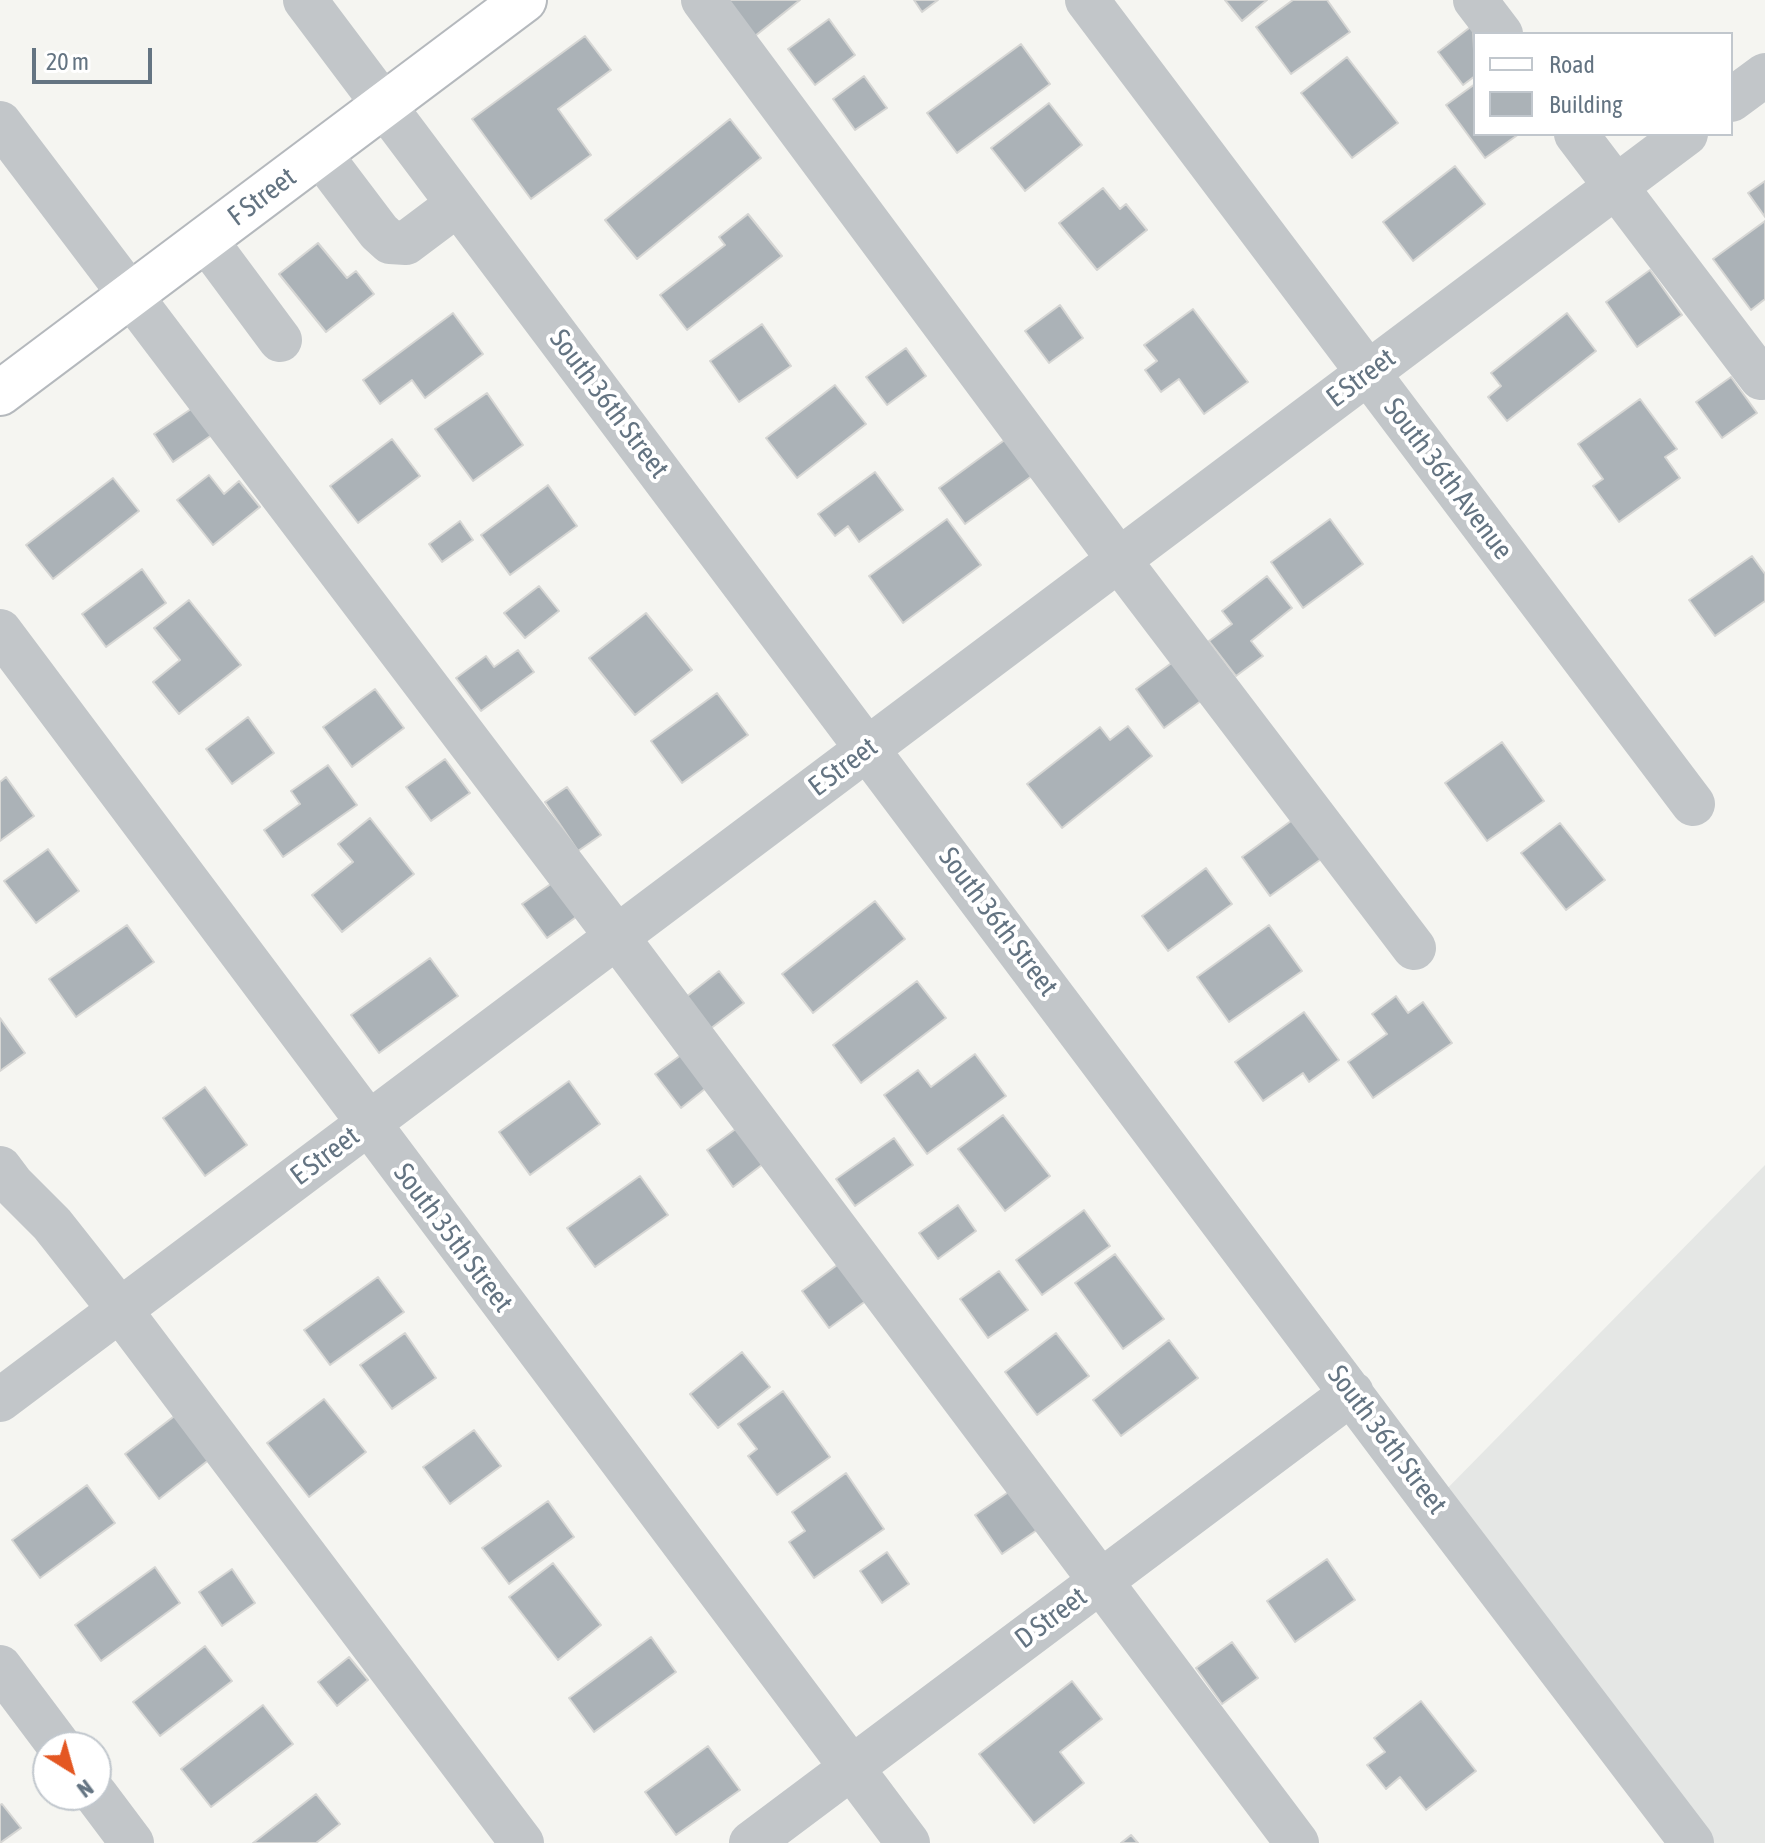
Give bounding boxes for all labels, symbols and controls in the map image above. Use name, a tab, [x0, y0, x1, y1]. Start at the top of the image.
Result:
scale bar	[36, 32, 156, 82]
legend	[1473, 32, 1733, 136]
text: 20 m	[46, 48, 89, 75]
text: Road	[1549, 51, 1595, 78]
text: Building	[1549, 91, 1622, 118]
street label: F Street	[221, 161, 303, 233]
street label: South 36th Street	[542, 323, 676, 485]
street label: E Street	[1320, 341, 1402, 415]
street label: South 36th Avenue	[1376, 392, 1520, 566]
street label: E Street	[802, 730, 884, 804]
street label: South 36th Street	[931, 841, 1065, 1003]
street label: E Street	[284, 1119, 366, 1193]
street label: South 35th Street	[386, 1157, 520, 1319]
street label: South 36th Street	[1320, 1359, 1454, 1521]
street label: D Street	[1009, 1580, 1093, 1656]
north arrow	[32, 1731, 112, 1811]
text: N	[72, 1774, 98, 1803]

